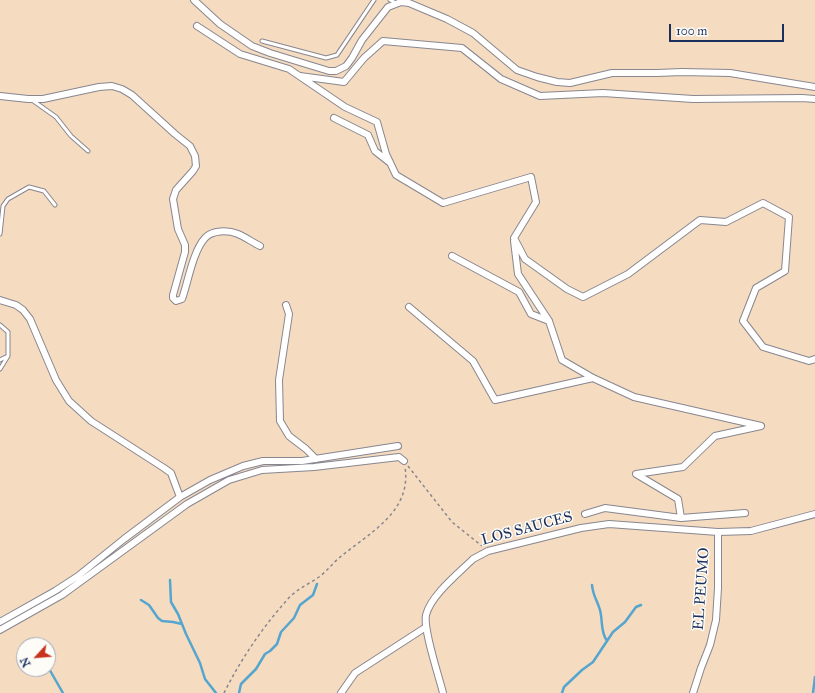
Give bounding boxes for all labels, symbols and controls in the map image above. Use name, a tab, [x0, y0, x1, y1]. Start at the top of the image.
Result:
scale bar	[671, 16, 786, 42]
text: 100 m	[676, 24, 707, 38]
street label: LOS SAUCES	[479, 508, 575, 550]
street label: EL PEUMO	[690, 547, 714, 631]
north arrow	[16, 637, 56, 677]
text: N	[18, 655, 34, 669]

